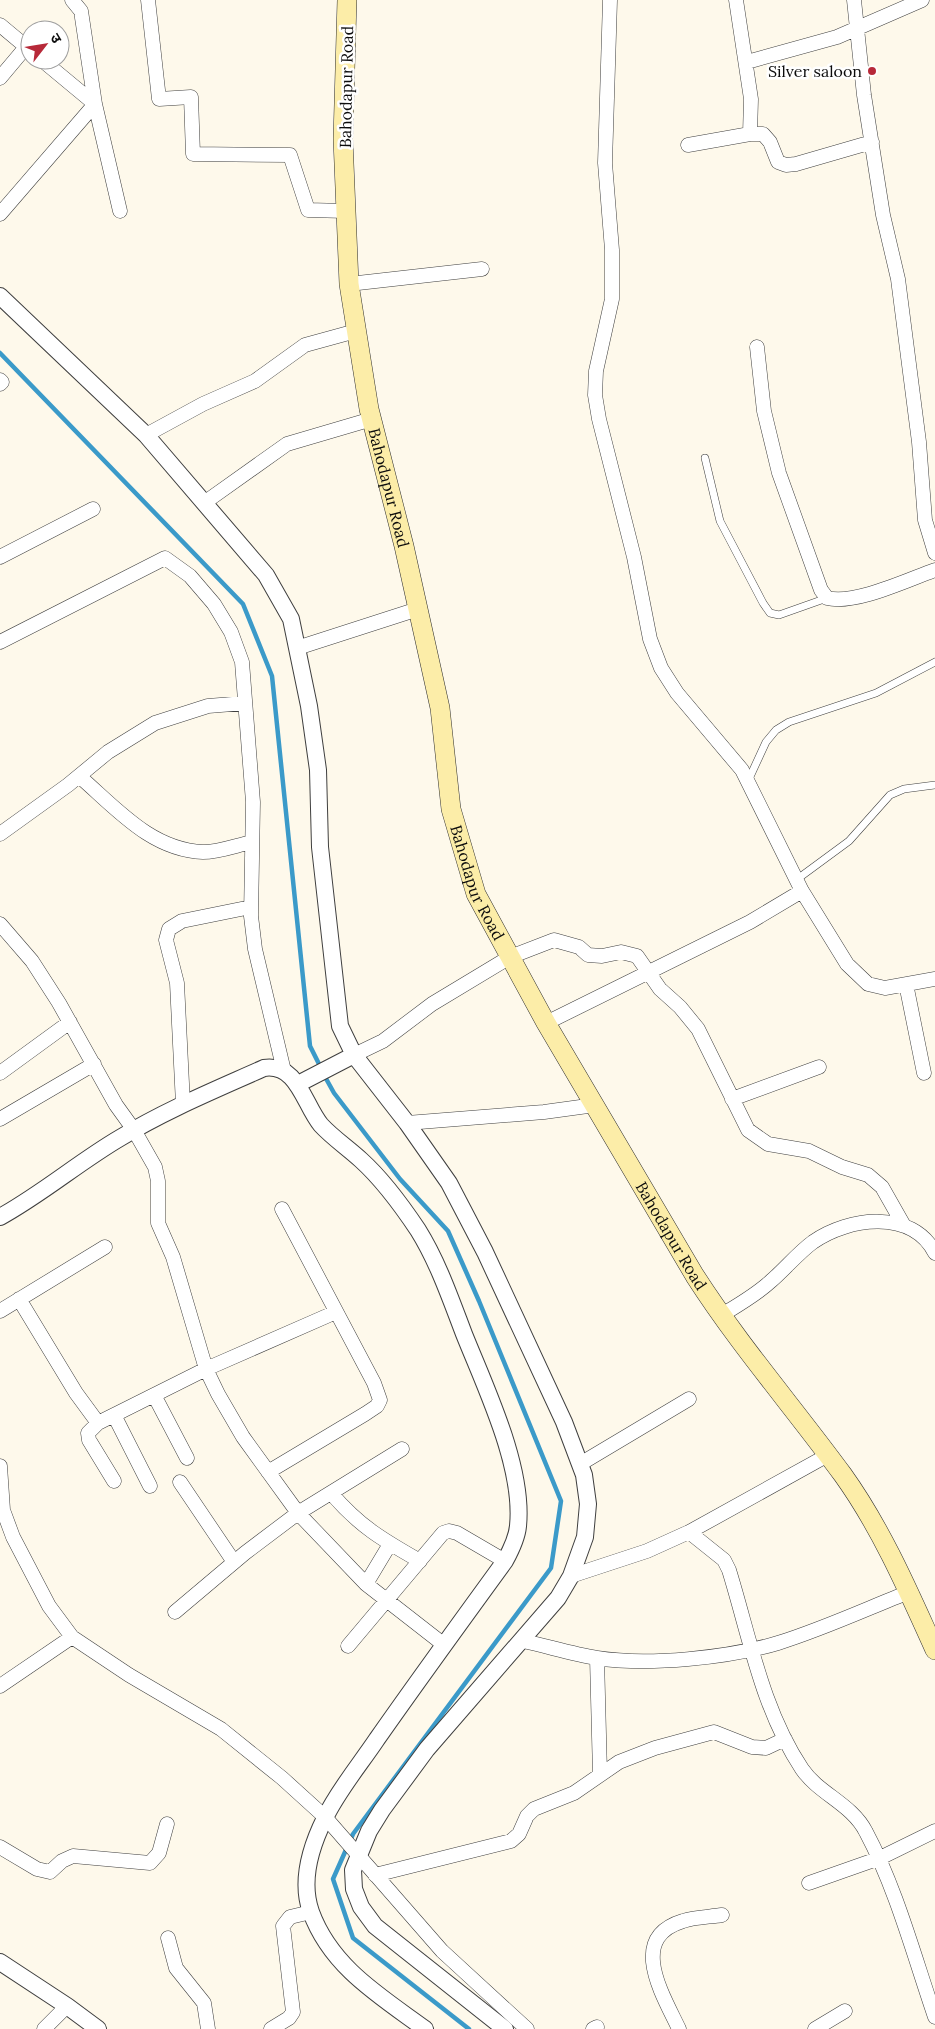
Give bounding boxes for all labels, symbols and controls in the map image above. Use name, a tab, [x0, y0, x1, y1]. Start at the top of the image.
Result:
north arrow	[20, 20, 70, 70]
street label: Bahodapur Road	[335, 25, 357, 148]
text: उ	[46, 30, 66, 47]
place label: Silver saloon	[768, 61, 862, 81]
marker: Silver saloon	[866, 65, 878, 77]
street label: Bahodapur Road	[364, 426, 414, 550]
street label: Bahodapur Road	[446, 823, 509, 944]
street label: Bahodapur Road	[632, 1178, 712, 1294]

